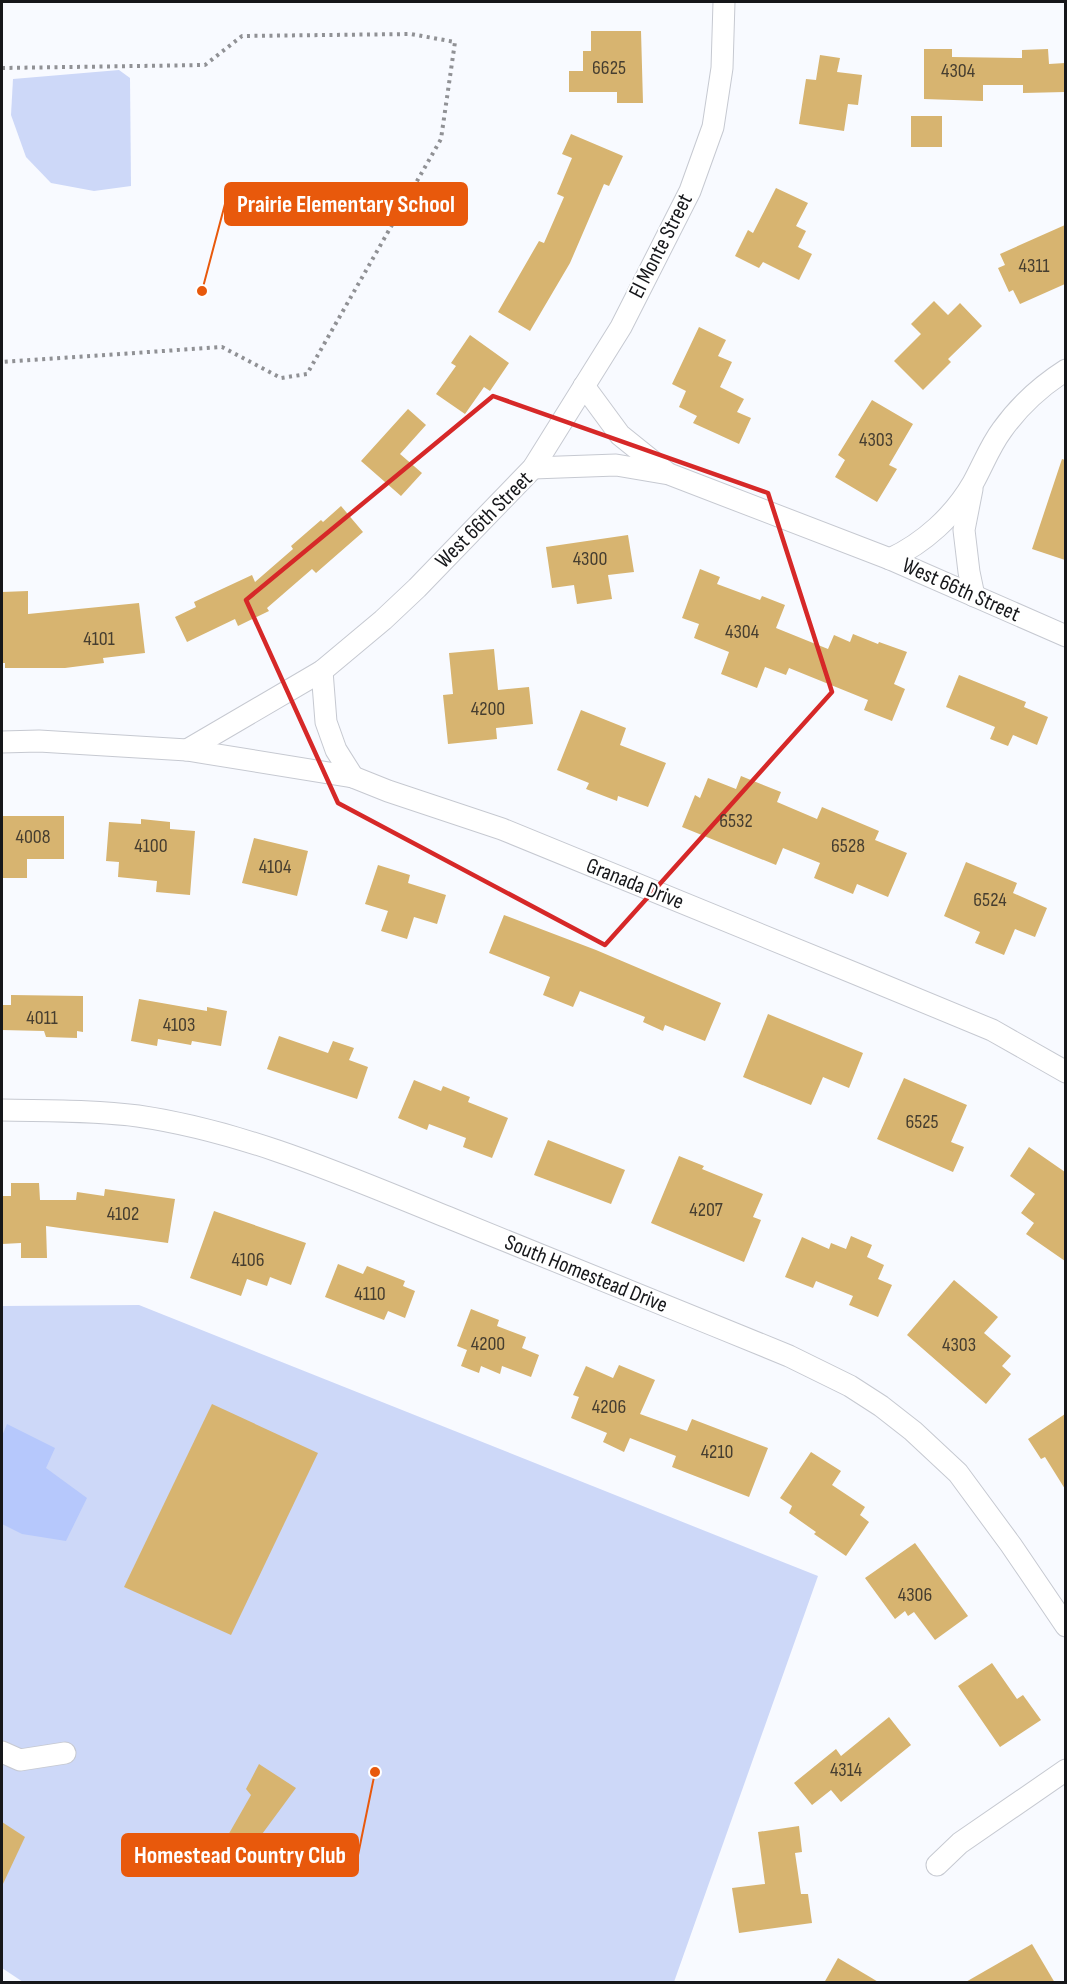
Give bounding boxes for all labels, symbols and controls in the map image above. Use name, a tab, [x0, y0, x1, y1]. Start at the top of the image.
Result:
house number: 6625	[592, 56, 626, 80]
house number: 4304	[941, 59, 975, 83]
callout: Prairie Elementary School	[225, 183, 467, 225]
street label: El Monte Street	[623, 189, 699, 303]
text: Prairie Elementary School	[237, 190, 455, 219]
house number: 4311	[1019, 254, 1049, 278]
house number: 4303	[859, 428, 893, 452]
street label: West 66th Street	[430, 466, 538, 574]
house number: 4300	[573, 547, 607, 571]
street label: West 66th Street	[898, 552, 1024, 628]
house number: 4304	[725, 620, 759, 644]
house number: 4101	[83, 627, 115, 651]
house number: 4200	[471, 697, 505, 721]
house number: 6532	[719, 809, 753, 833]
house number: 4008	[16, 825, 50, 849]
house number: 4100	[134, 834, 168, 858]
house number: 6528	[831, 834, 865, 858]
street label: Granada Drive	[582, 852, 688, 916]
house number: 4104	[259, 855, 291, 879]
house number: 6524	[973, 888, 1007, 912]
house number: 4011	[26, 1006, 58, 1030]
house number: 4103	[163, 1013, 195, 1037]
house number: 6525	[905, 1110, 939, 1134]
house number: 4207	[689, 1198, 723, 1222]
house number: 4102	[107, 1202, 139, 1226]
street label: South Homestead Drive	[501, 1229, 671, 1319]
house number: 4106	[231, 1248, 265, 1272]
house number: 4110	[354, 1282, 386, 1306]
house number: 4200	[471, 1332, 505, 1356]
house number: 4303	[942, 1333, 976, 1357]
house number: 4206	[592, 1395, 626, 1419]
house number: 4210	[701, 1440, 733, 1464]
house number: 4306	[898, 1583, 932, 1607]
house number: 4314	[830, 1758, 862, 1782]
callout: Homestead Country Club	[122, 1834, 358, 1876]
text: Homestead Country Club	[134, 1841, 346, 1870]

